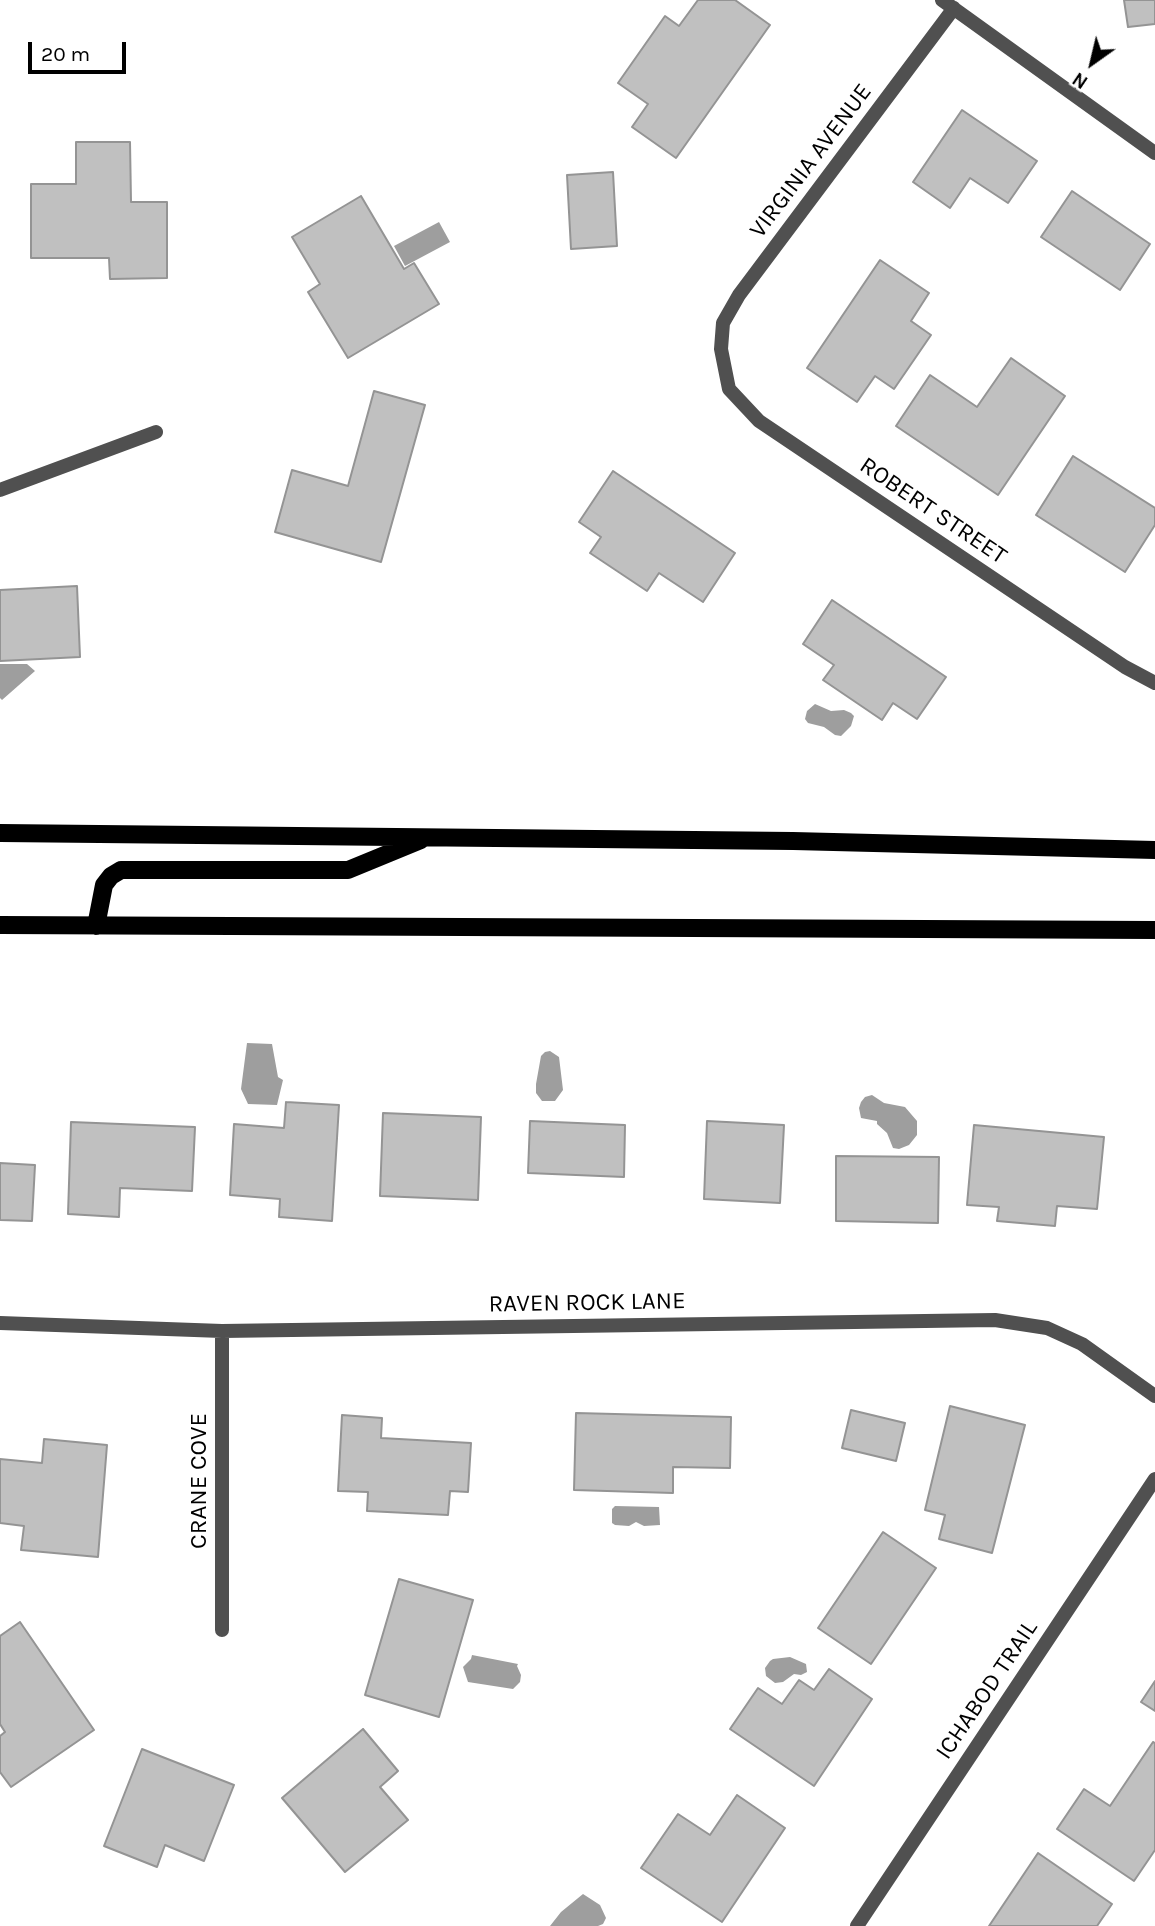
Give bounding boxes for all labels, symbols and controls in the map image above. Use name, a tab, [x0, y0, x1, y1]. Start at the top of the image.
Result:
scale bar	[32, 28, 130, 72]
north arrow	[1057, 28, 1127, 98]
text: 20 m	[41, 42, 90, 66]
text: N	[1068, 67, 1092, 93]
street label: VIRGINIA AVENUE	[744, 78, 878, 244]
street label: ROBERT STREET	[854, 451, 1012, 571]
street label: RAVEN ROCK LANE	[488, 1287, 686, 1319]
street label: CRANE COVE	[185, 1413, 213, 1549]
street label: ICHABOD TRAIL	[930, 1615, 1044, 1765]

